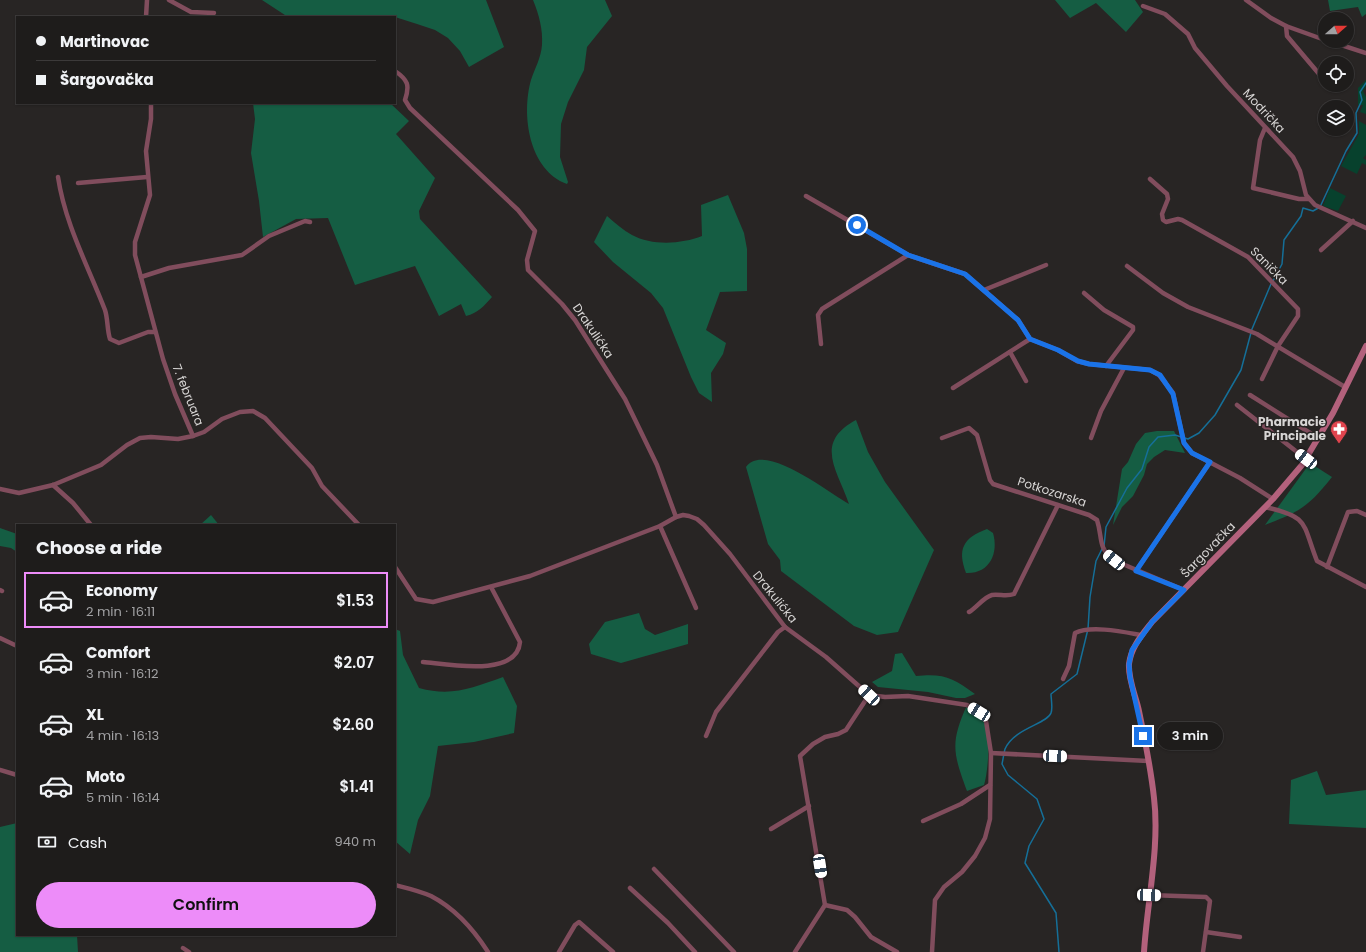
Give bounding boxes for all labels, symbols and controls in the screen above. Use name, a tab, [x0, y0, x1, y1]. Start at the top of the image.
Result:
north arrow	[1318, 12, 1354, 48]
map controls	[1318, 12, 1354, 136]
text: Martinovac	[60, 31, 149, 52]
button: locate	[1318, 56, 1354, 92]
text: Šargovačka	[60, 69, 154, 90]
street label: Modrička	[1239, 85, 1289, 137]
button: layers	[1318, 100, 1354, 136]
route start	[848, 216, 866, 234]
street label: Sanička	[1247, 243, 1292, 288]
street label: Drakulićka	[569, 300, 618, 361]
street label: 7. februara	[168, 362, 208, 428]
place label: Pharmacie Principale	[1258, 413, 1327, 444]
pharmacy icon: Pharmacie Principale	[1329, 419, 1349, 444]
car	[1293, 447, 1319, 471]
street label: Potkozarska	[1016, 472, 1089, 511]
street label: Šargovačka	[1177, 518, 1239, 581]
text: Choose a ride	[36, 535, 162, 560]
car	[1101, 548, 1127, 572]
street label: Drakulićka	[749, 567, 802, 626]
text: Economy	[86, 580, 158, 601]
icon: car	[38, 582, 74, 618]
text: $1.53	[336, 590, 374, 611]
text: 2 min · 16:11	[86, 602, 155, 621]
text: Comfort	[86, 642, 150, 663]
icon: car	[38, 644, 74, 680]
text: $2.07	[334, 652, 374, 673]
text: 3 min · 16:12	[86, 664, 159, 683]
car	[856, 682, 882, 708]
car	[966, 701, 992, 723]
text: XL	[86, 704, 104, 725]
icon: car	[38, 706, 74, 742]
text: $2.60	[332, 714, 374, 735]
callout: 3 min	[1157, 722, 1223, 750]
text: 4 min · 16:13	[86, 726, 159, 745]
text: 3 min	[1172, 726, 1208, 745]
route end	[1134, 727, 1152, 745]
car	[1043, 749, 1067, 763]
text: Moto	[86, 766, 125, 787]
icon: car	[38, 768, 74, 804]
text: $1.41	[340, 776, 374, 797]
text: 5 min · 16:14	[86, 788, 160, 807]
icon: cash	[36, 831, 58, 853]
text: Cash	[68, 832, 107, 853]
text: 940 m	[335, 832, 376, 851]
car	[812, 853, 828, 879]
button: Confirm	[36, 882, 376, 928]
car	[1137, 889, 1161, 901]

